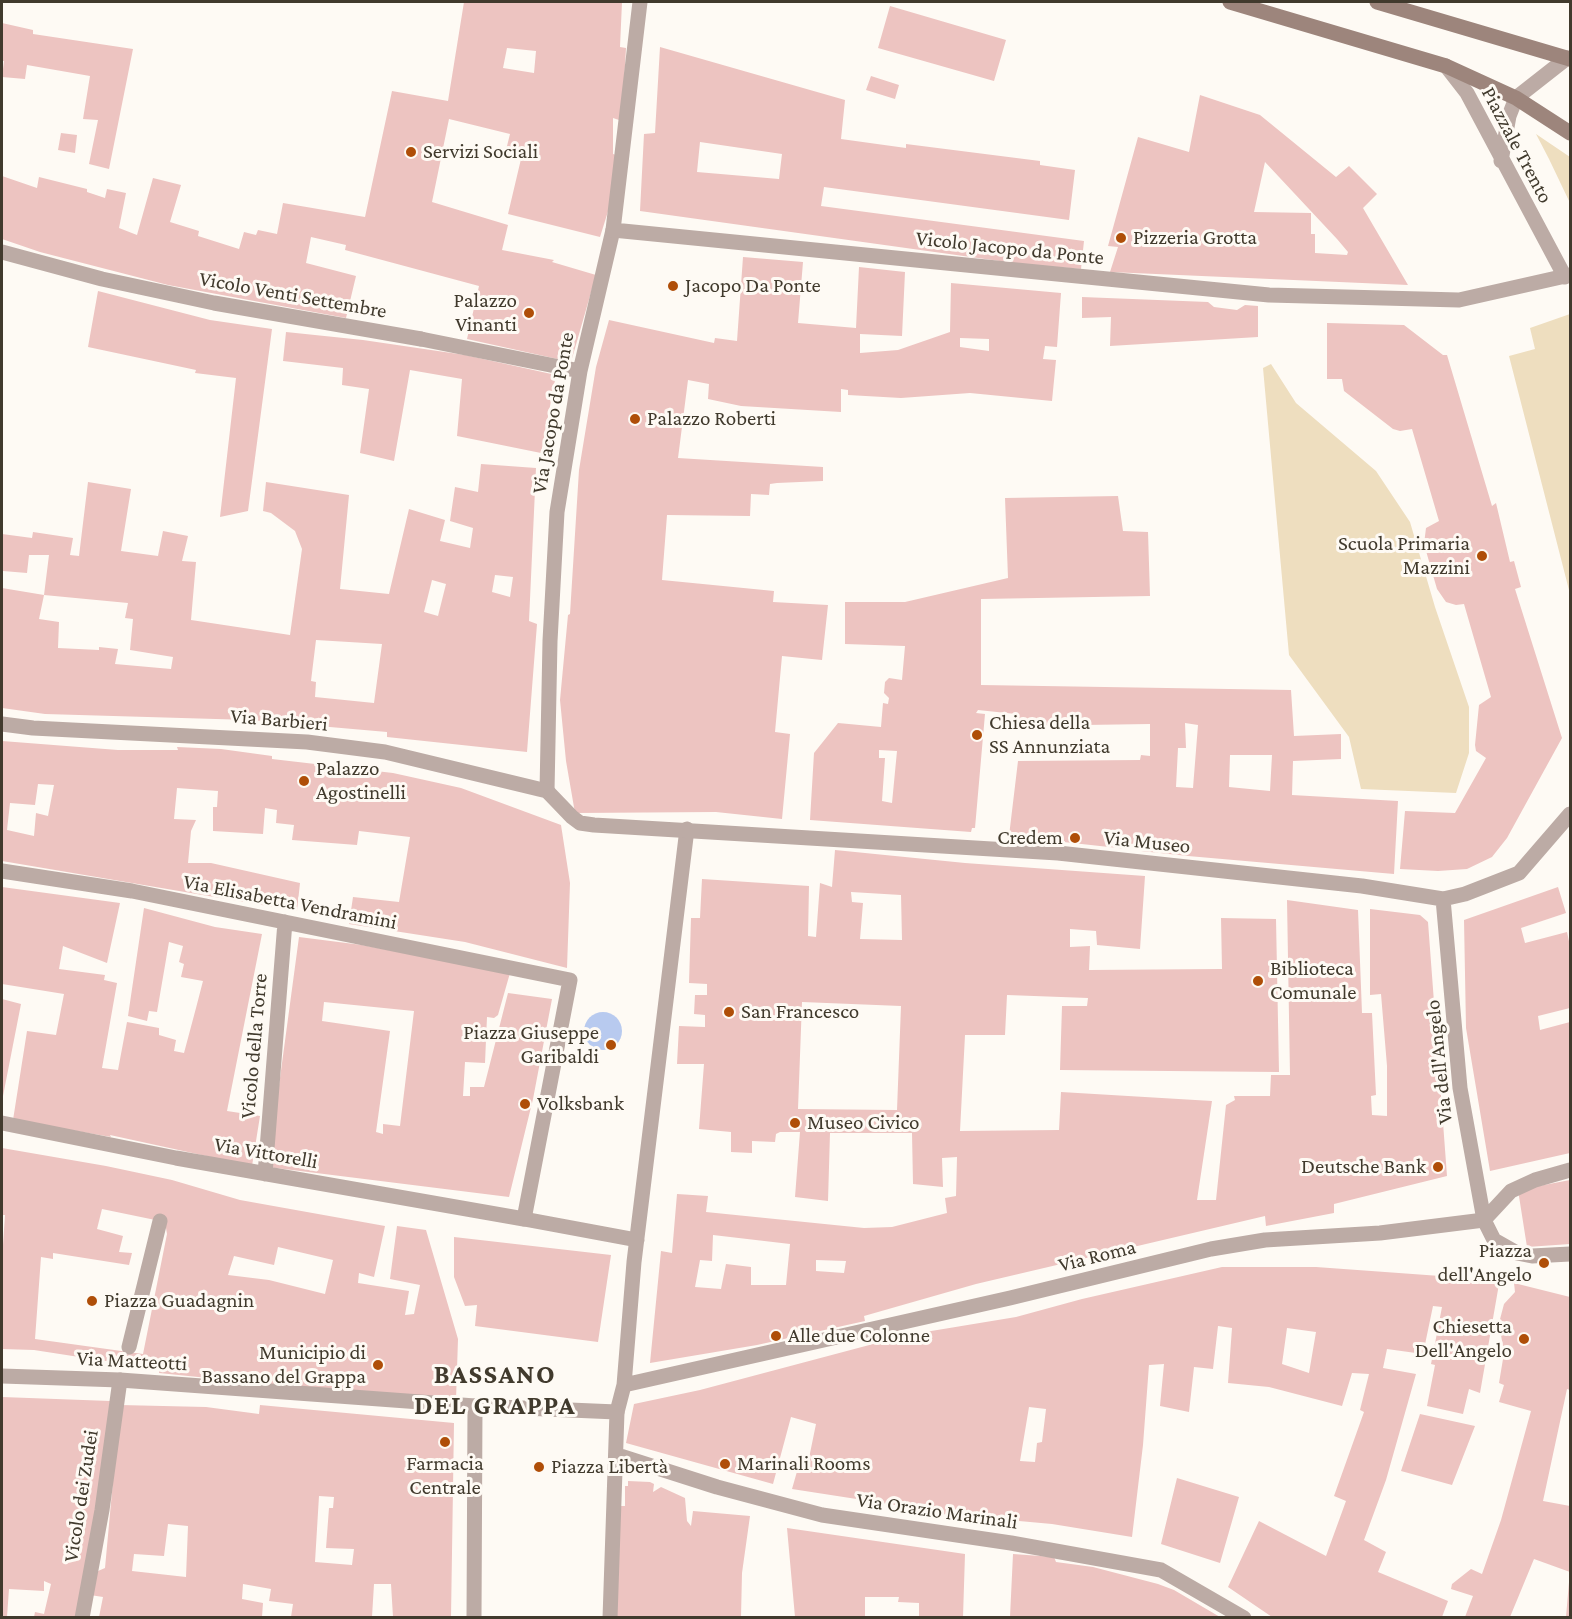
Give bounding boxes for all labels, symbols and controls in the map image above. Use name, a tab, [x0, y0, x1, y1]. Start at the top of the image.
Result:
street label: Piazzale Trento	[1476, 83, 1558, 207]
place label: Servizi Sociali	[423, 139, 538, 165]
marker: Servizi Sociali	[404, 145, 418, 159]
place label: Pizzeria Grotta	[1133, 225, 1257, 251]
street label: Vicolo Jacopo da Ponte	[915, 226, 1105, 270]
marker: Pizzeria Grotta	[1114, 231, 1128, 245]
street label: Vicolo Venti Settembre	[197, 266, 389, 324]
place label: Jacopo Da Ponte	[685, 273, 821, 299]
marker: Jacopo Da Ponte	[666, 279, 680, 293]
place label: Palazzo Vinanti	[454, 288, 517, 338]
marker: Palazzo Vinanti	[522, 306, 536, 320]
street label: Via Jacopo da Ponte	[526, 330, 580, 496]
place label: Palazzo Roberti	[647, 406, 776, 432]
marker: Palazzo Roberti	[628, 412, 642, 426]
place label: Scuola Primaria Mazzini	[1338, 531, 1470, 581]
marker: Scuola Primaria Mazzini	[1475, 549, 1489, 563]
street label: Via Barbieri	[229, 703, 329, 737]
place label: Chiesa della SS Annunziata	[989, 710, 1110, 760]
marker: Chiesa della SS Annunziata	[970, 728, 984, 742]
place label: Palazzo Agostinelli	[316, 756, 406, 806]
marker: Palazzo Agostinelli	[297, 774, 311, 788]
place label: Credem	[997, 825, 1063, 851]
street label: Via Museo	[1102, 825, 1192, 859]
marker: Credem	[1068, 831, 1082, 845]
street label: Via Elisabetta Vendramini	[181, 869, 399, 935]
place label: Biblioteca Comunale	[1270, 956, 1356, 1006]
street label: Vicolo della Torre	[235, 972, 273, 1120]
marker: Biblioteca Comunale	[1251, 974, 1265, 988]
street label: Via dell'Angelo	[1420, 998, 1458, 1126]
place label: San Francesco	[741, 999, 859, 1025]
marker: San Francesco	[722, 1005, 736, 1019]
place label: Piazza Giuseppe Garibaldi	[463, 1020, 599, 1070]
marker: Piazza Giuseppe Garibaldi	[604, 1038, 618, 1052]
place label: Volksbank	[537, 1091, 624, 1117]
marker: Volksbank	[518, 1097, 532, 1111]
place label: Museo Civico	[807, 1110, 920, 1136]
marker: Museo Civico	[788, 1116, 802, 1130]
street label: Via Vittorelli	[212, 1131, 320, 1175]
place label: Deutsche Bank	[1301, 1154, 1426, 1180]
marker: Deutsche Bank	[1431, 1160, 1445, 1174]
street label: Via Roma	[1056, 1234, 1138, 1278]
place label: Piazza dell'Angelo	[1438, 1238, 1532, 1288]
marker: Piazza dell'Angelo	[1537, 1256, 1551, 1270]
place label: Piazza Guadagnin	[104, 1288, 254, 1314]
marker: Piazza Guadagnin	[85, 1294, 99, 1308]
place label: Chiesetta Dell'Angelo	[1415, 1314, 1512, 1364]
place label: Alle due Colonne	[788, 1323, 930, 1349]
marker: Alle due Colonne	[769, 1329, 783, 1343]
marker: Chiesetta Dell'Angelo	[1517, 1332, 1531, 1346]
place label: Municipio di Bassano del Grappa	[201, 1340, 366, 1390]
street label: Via Matteotti	[76, 1346, 188, 1376]
marker: Municipio di Bassano del Grappa	[371, 1358, 385, 1372]
district label: BASSANO DEL GRAPPA	[414, 1359, 576, 1422]
street label: Vicolo dei Zudei	[58, 1428, 104, 1564]
marker: Farmacia Centrale	[438, 1435, 452, 1449]
place label: Farmacia Centrale	[406, 1451, 484, 1501]
place label: Marinali Rooms	[737, 1451, 870, 1477]
place label: Piazza Libertà	[551, 1454, 668, 1480]
marker: Marinali Rooms	[718, 1457, 732, 1471]
marker: Piazza Libertà	[532, 1460, 546, 1474]
street label: Via Orazio Marinali	[855, 1487, 1019, 1535]

